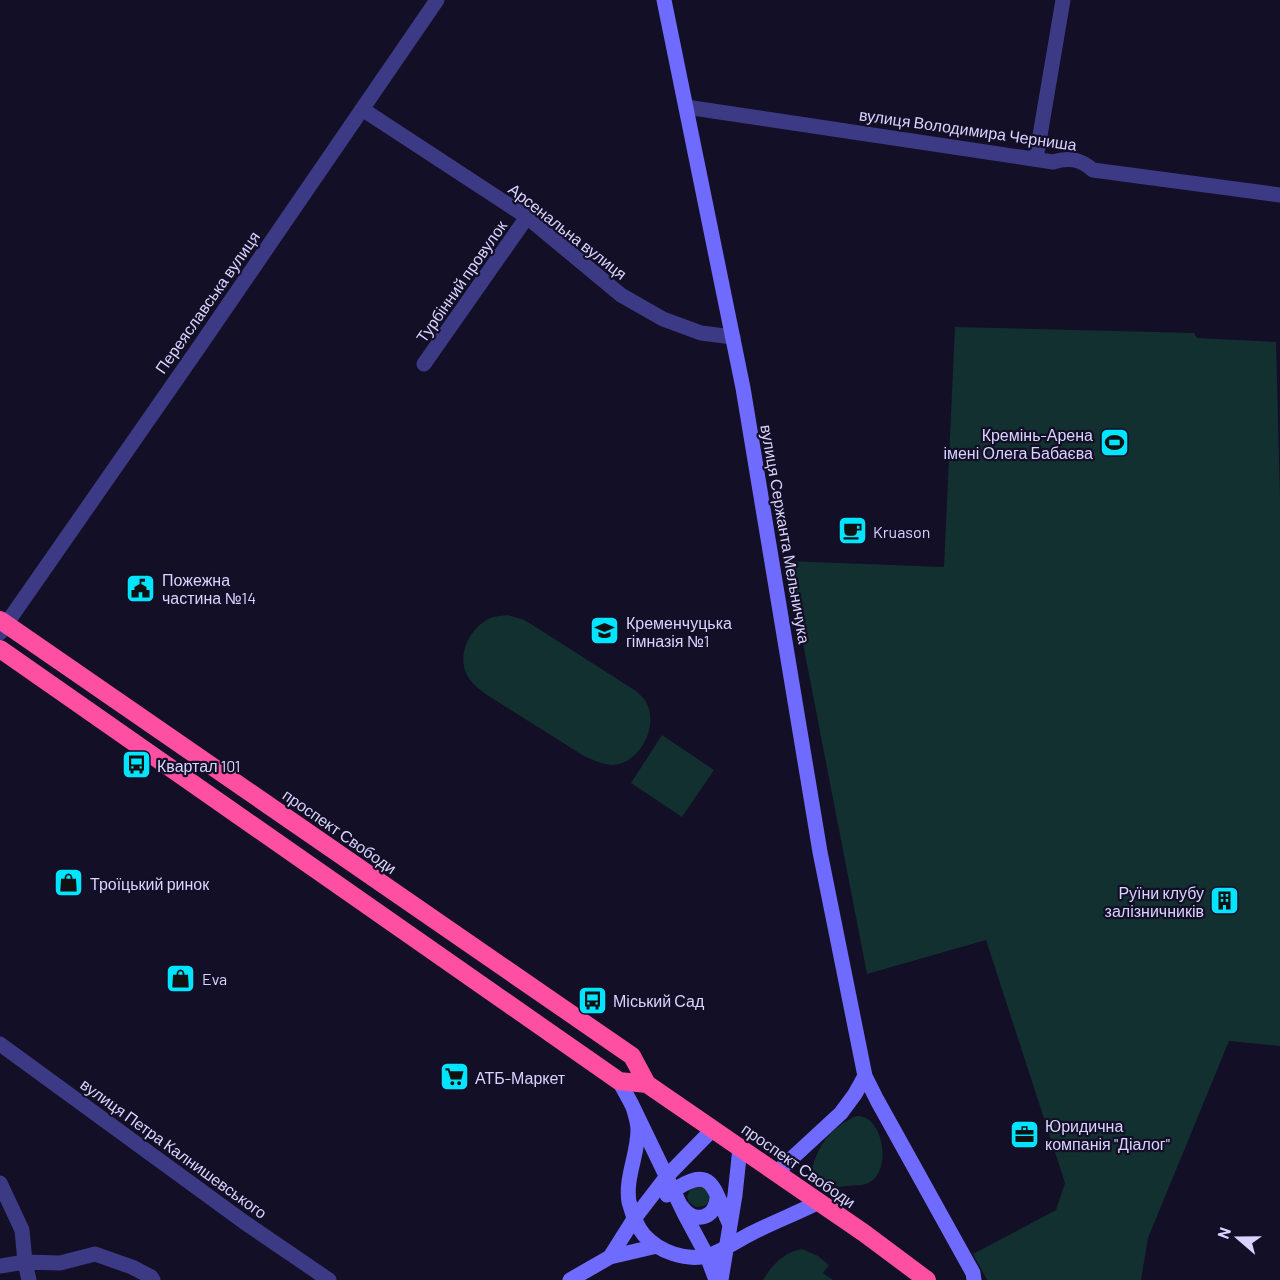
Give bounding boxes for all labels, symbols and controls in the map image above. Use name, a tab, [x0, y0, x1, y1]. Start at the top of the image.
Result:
street label: вулиця Володимира Черниша	[858, 104, 1078, 154]
street label: Арсенальна вулиця	[505, 179, 631, 283]
street label: Турбінний провулок	[412, 215, 511, 346]
street label: Переяславська вулиця	[151, 227, 263, 377]
street label: вулиця Сержанта Мельничука	[757, 423, 815, 645]
place label: Кремінь-Арена імені Олега Бабаєва	[943, 425, 1093, 462]
sports icon: Кремінь-Арена імені Олега Бабаєва	[1098, 427, 1130, 459]
cafe icon: Kruason	[836, 515, 868, 547]
place label: Kruason	[873, 522, 930, 541]
place label: Пожежна частина №14	[162, 570, 256, 607]
public building icon: Пожежна частина №14	[125, 572, 157, 604]
place label: Кременчуцька гімназія №1	[626, 613, 732, 650]
school or university icon: Кременчуцька гімназія №1	[589, 615, 621, 647]
bus stop icon: Квартал 101	[120, 749, 152, 781]
place label: Квартал 101	[157, 756, 240, 775]
street label: проспект Свободи	[279, 785, 401, 877]
shop icon: Троїцький ринок	[53, 867, 85, 899]
place label: Троїцький ринок	[90, 874, 210, 893]
place label: Руїни клубу залізничників	[1105, 883, 1204, 920]
building icon: Руїни клубу залізничників	[1209, 885, 1241, 917]
shop icon: Eva	[165, 962, 197, 994]
place label: Eva	[202, 969, 227, 988]
bus stop icon: Міський Сад	[576, 984, 608, 1016]
place label: Міський Сад	[613, 991, 705, 1010]
supermarket icon: АТБ-Маркет	[438, 1061, 470, 1093]
place label: АТБ-Маркет	[475, 1068, 566, 1087]
street label: вулиця Петра Калнишевського	[77, 1074, 271, 1222]
place label: Юридична компанія "Діалог"	[1045, 1116, 1170, 1153]
office icon: Юридична компанія "Діалог"	[1008, 1118, 1040, 1150]
street label: проспект Свободи	[738, 1119, 860, 1211]
north arrow	[1208, 1208, 1268, 1268]
text: N	[1213, 1224, 1234, 1241]

